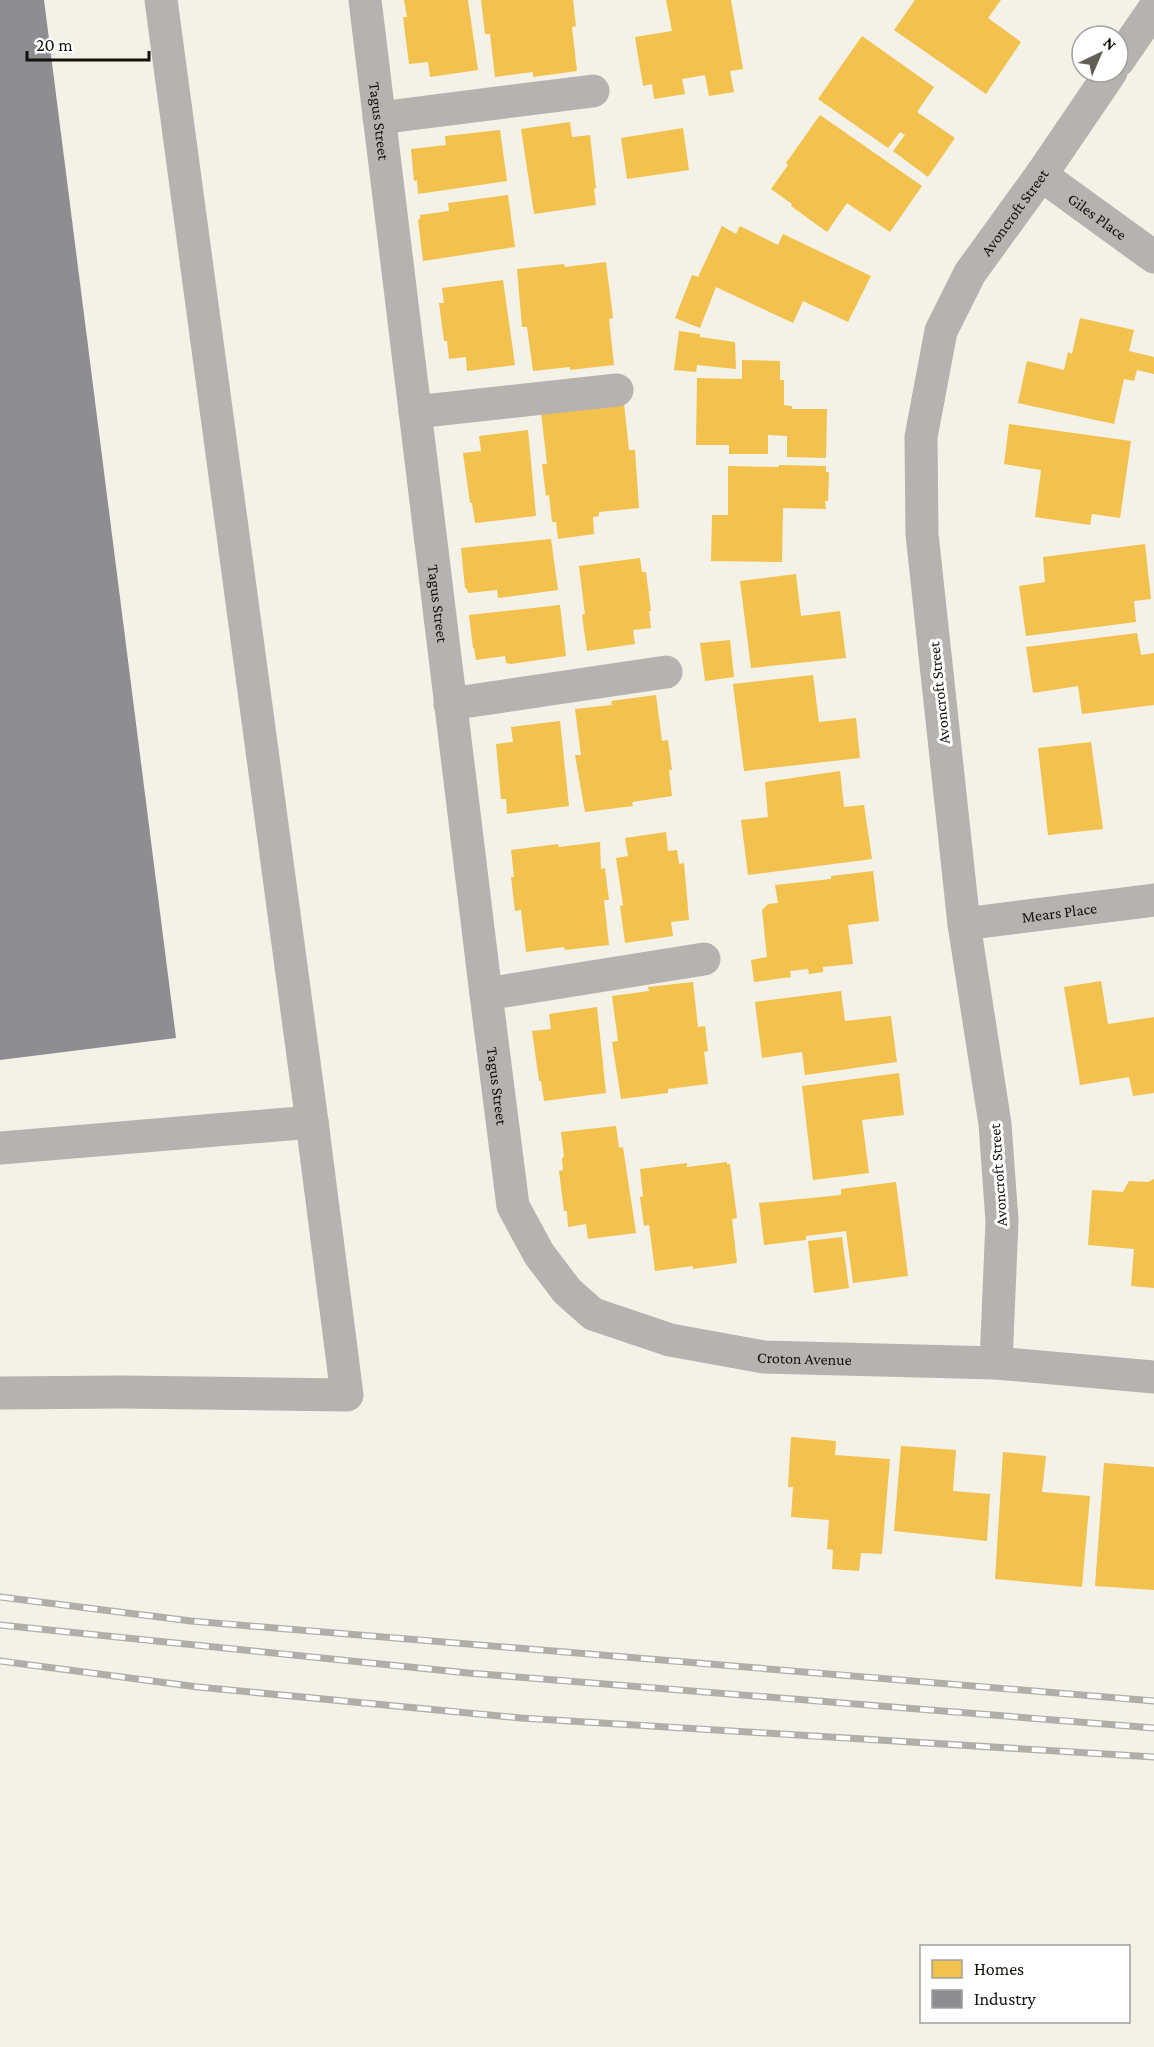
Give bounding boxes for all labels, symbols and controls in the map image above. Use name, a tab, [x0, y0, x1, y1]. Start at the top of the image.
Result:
scale bar	[27, 24, 148, 62]
north arrow	[1070, 24, 1130, 84]
text: N	[1100, 34, 1120, 54]
text: 20 m	[36, 35, 73, 55]
street label: Tagus Street	[367, 81, 393, 162]
street label: Avoncroft Street	[977, 165, 1052, 259]
street label: Giles Place	[1065, 189, 1130, 243]
street label: Tagus Street	[425, 564, 452, 644]
street label: Avoncroft Street	[925, 640, 953, 745]
street label: Mears Place	[1021, 899, 1098, 925]
street label: Tagus Street	[484, 1046, 511, 1127]
street label: Avoncroft Street	[986, 1122, 1010, 1227]
street label: Croton Avenue	[756, 1347, 852, 1368]
legend	[920, 1945, 1130, 2023]
text: Homes	[974, 1959, 1024, 1979]
text: Industry	[974, 1989, 1037, 2009]

